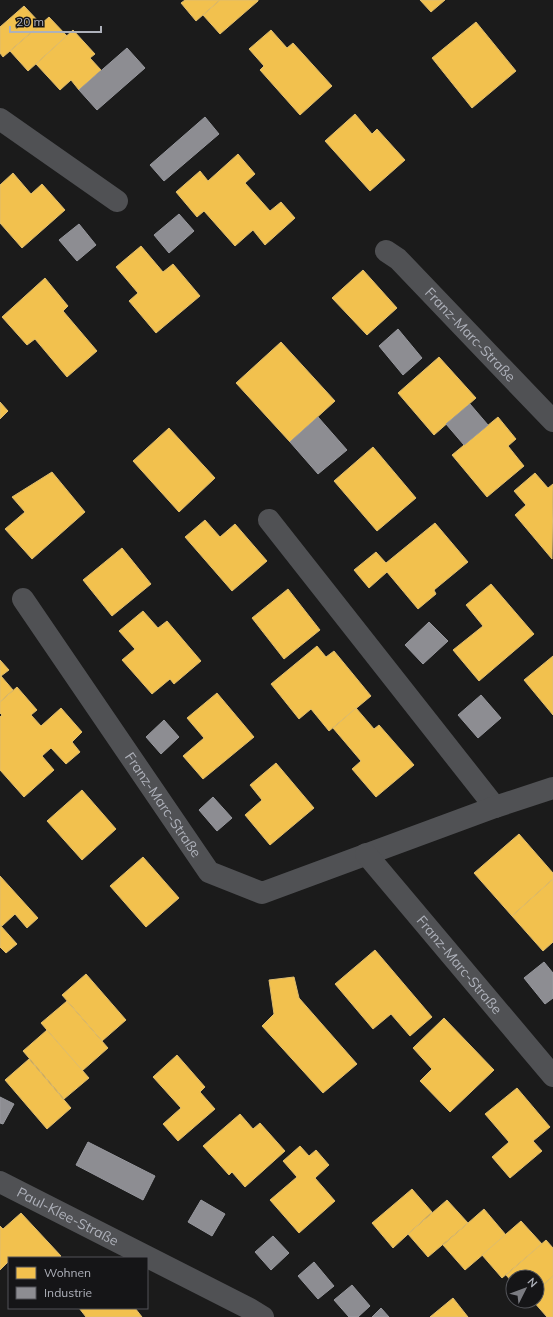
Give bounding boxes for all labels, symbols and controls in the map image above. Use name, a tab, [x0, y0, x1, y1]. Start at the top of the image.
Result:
scale bar	[10, 8, 101, 34]
text: 20 m	[16, 14, 44, 29]
street label: Franz-Marc-Straße	[421, 284, 520, 385]
street label: Franz-Marc-Straße	[121, 749, 205, 861]
street label: Franz-Marc-Straße	[413, 912, 506, 1018]
street label: Paul-Klee-Straße	[14, 1183, 122, 1250]
legend	[8, 1257, 148, 1309]
text: Wohnen	[44, 1265, 91, 1280]
north arrow	[505, 1269, 545, 1309]
text: N	[524, 1275, 540, 1290]
text: Industrie	[44, 1285, 92, 1300]

